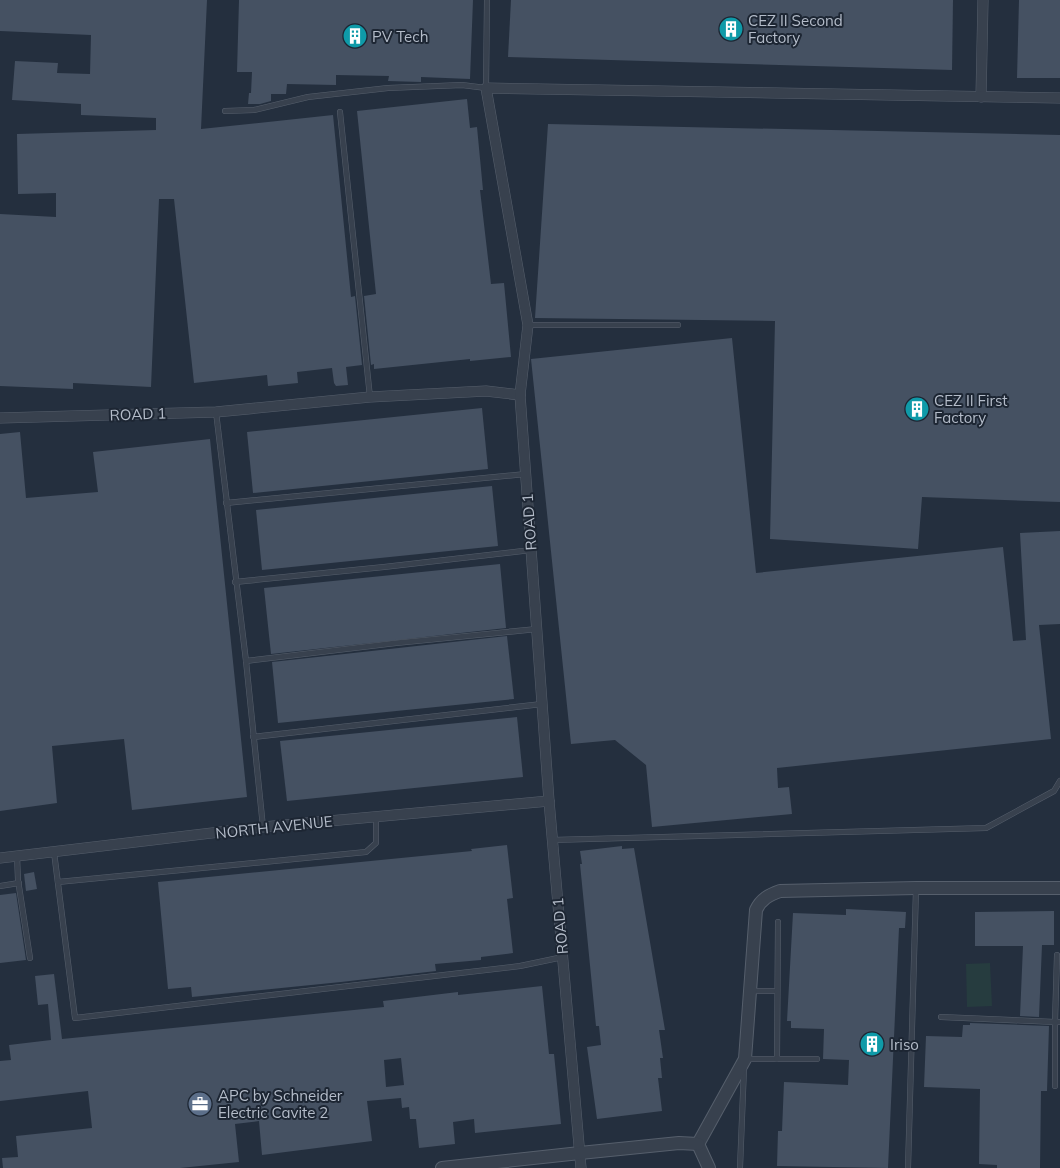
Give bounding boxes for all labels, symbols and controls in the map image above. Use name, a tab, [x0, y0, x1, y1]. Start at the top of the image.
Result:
place label: CEZ II Second Factory	[748, 11, 843, 47]
building icon: CEZ II Second Factory	[718, 16, 744, 42]
building icon: PV Tech	[342, 23, 368, 49]
place label: PV Tech	[372, 27, 428, 46]
place label: CEZ II First Factory	[934, 391, 1008, 427]
building icon: CEZ II First Factory	[904, 396, 930, 422]
street label: ROAD 1	[109, 404, 167, 424]
street label: ROAD 1	[518, 493, 540, 551]
street label: NORTH AVENUE	[214, 811, 334, 843]
street label: ROAD 1	[548, 897, 572, 955]
building icon: Iriso	[859, 1031, 885, 1057]
place label: Iriso	[890, 1035, 919, 1054]
place label: APC by Schneider Electric Cavite 2	[218, 1086, 343, 1122]
office icon: APC by Schneider Electric Cavite 2	[187, 1091, 213, 1117]

